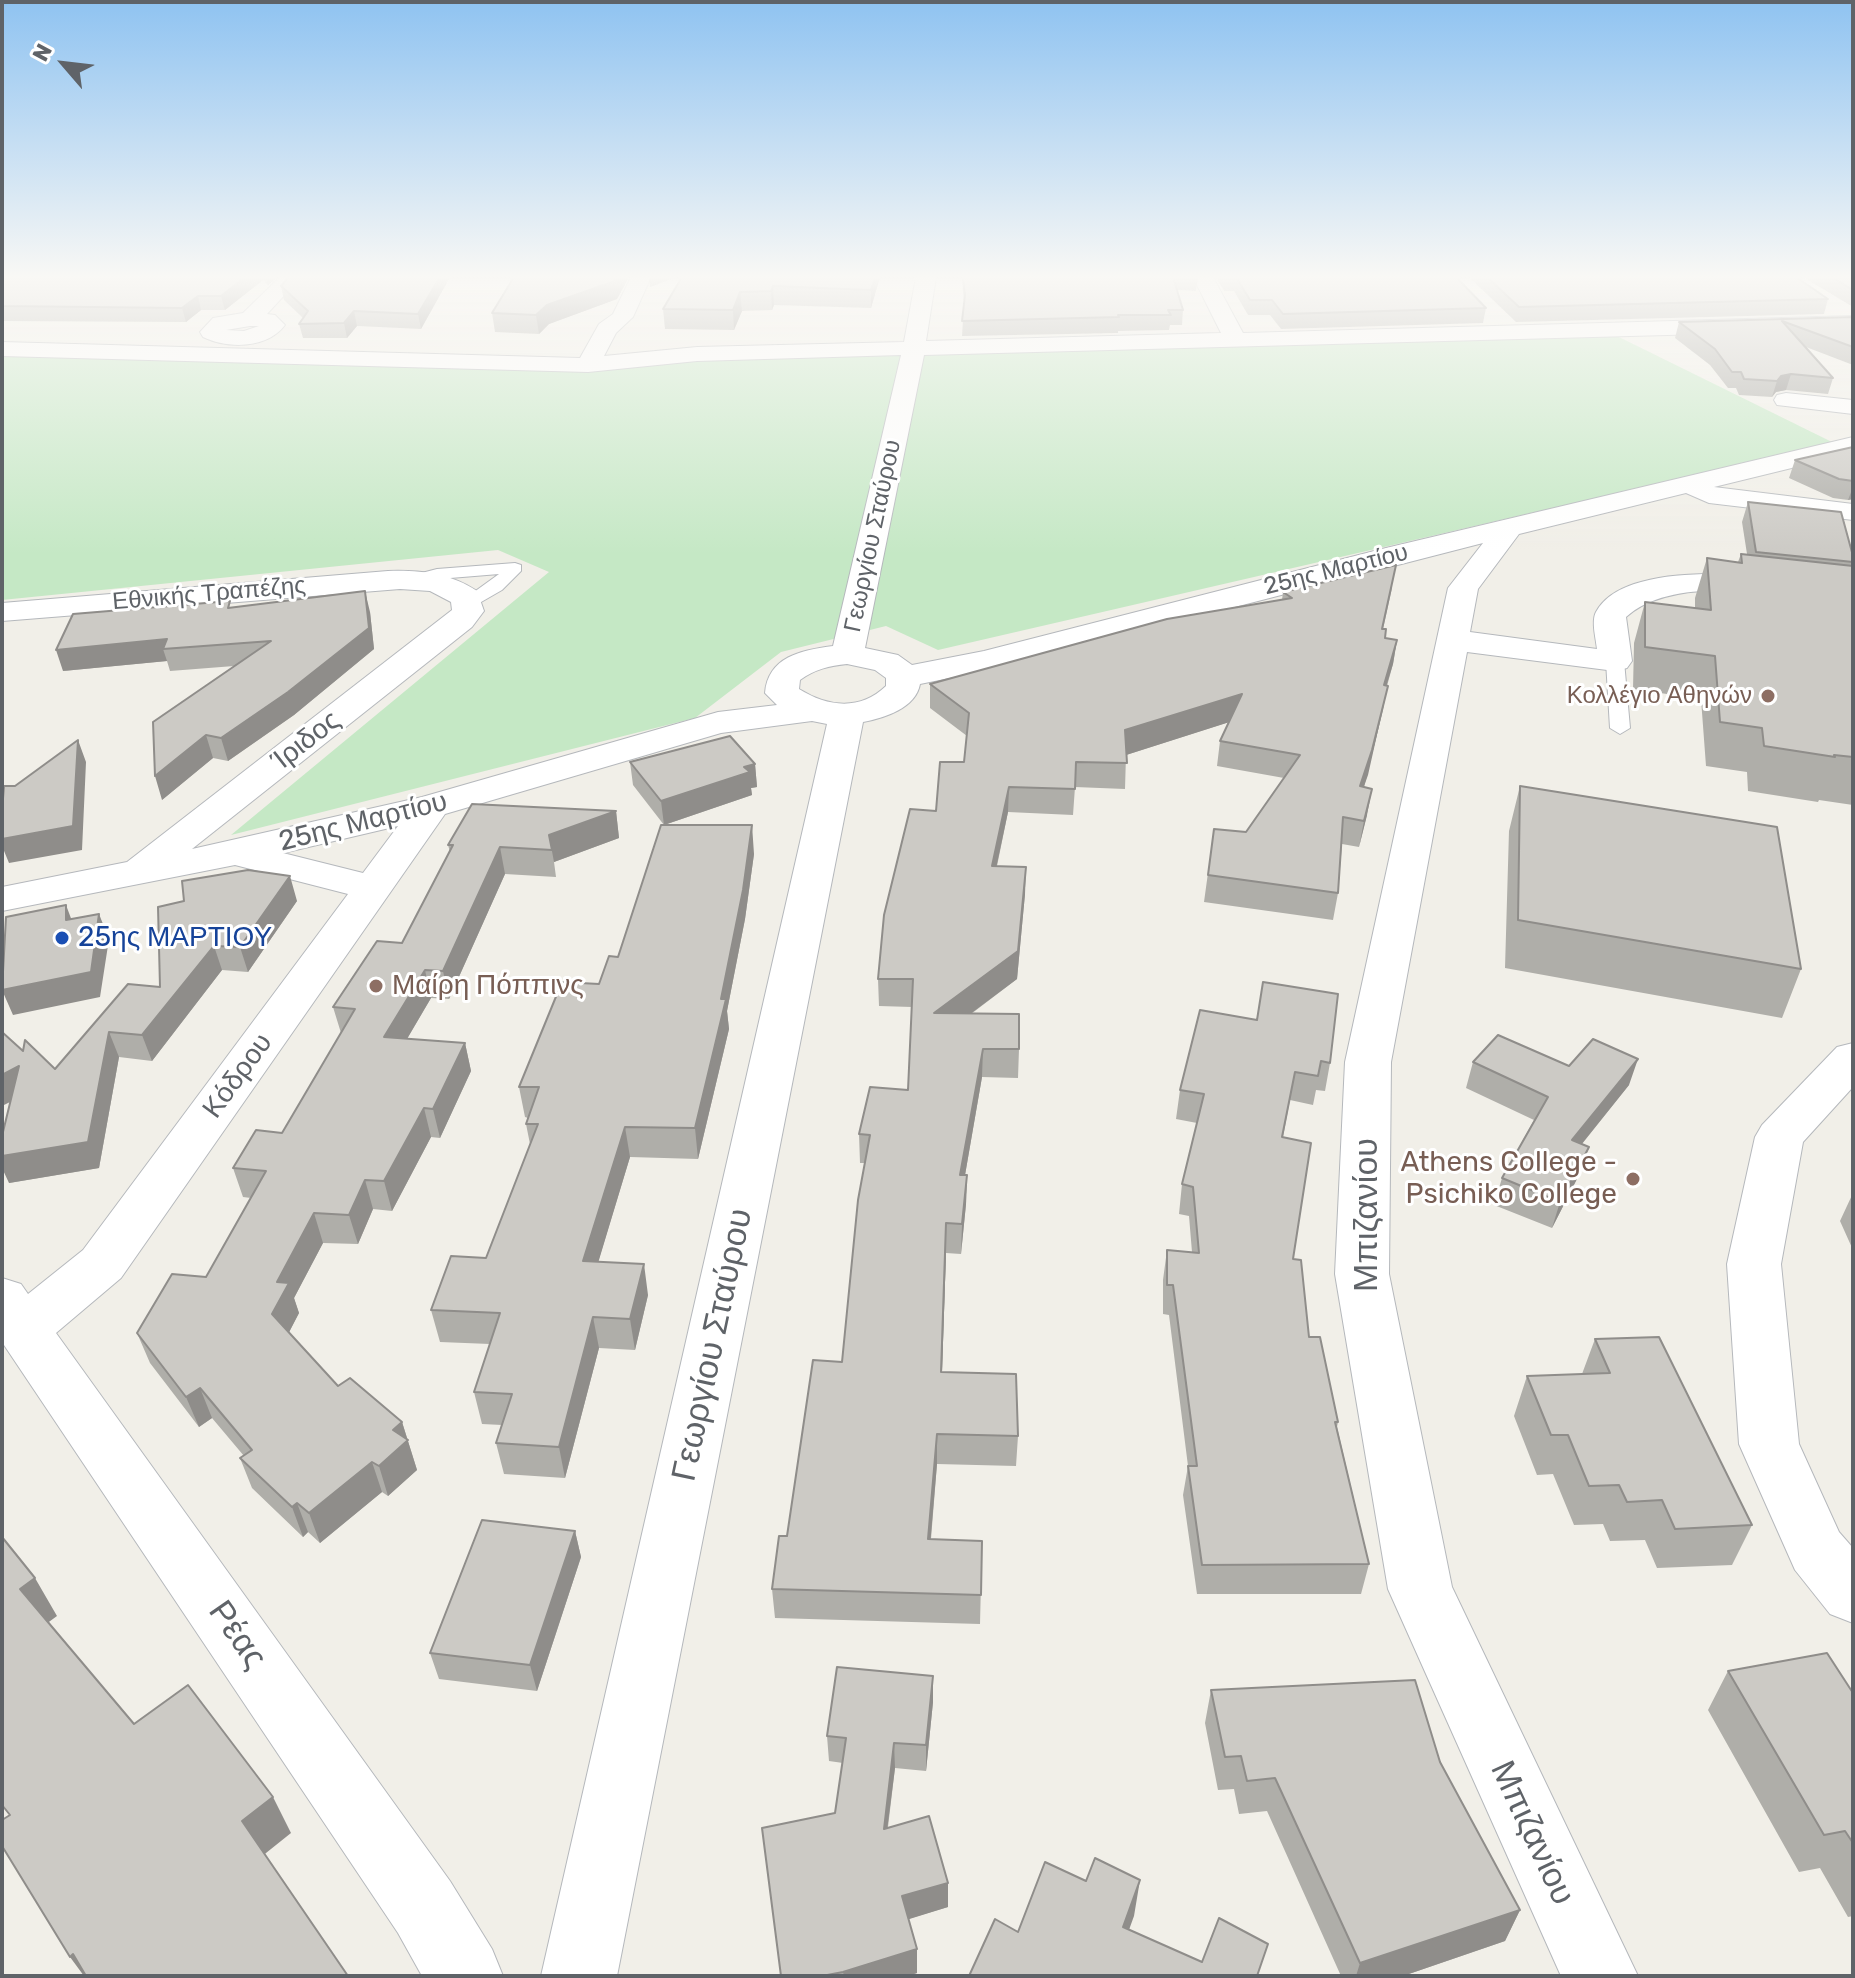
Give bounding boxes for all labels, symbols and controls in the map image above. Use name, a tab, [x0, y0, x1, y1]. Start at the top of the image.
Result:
north arrow	[24, 24, 104, 104]
text: N	[27, 39, 58, 66]
street label: Γεωργίου Σταύρου	[839, 437, 907, 635]
street label: 25ης Μαρτίου	[1261, 538, 1411, 602]
street label: Εθνικής Τραπέζης	[111, 571, 307, 617]
place label: Κολλέγιο Αθηνών	[1567, 682, 1752, 710]
marker: Κολλέγιο Αθηνών	[1759, 687, 1777, 705]
street label: Ίριδος	[265, 704, 347, 778]
street label: 25ης Μαρτίου	[275, 785, 451, 859]
place label: 25ης ΜΑΡΤΙΟΥ	[78, 921, 272, 955]
marker: 25ης ΜΑΡΤΙΟΥ	[53, 929, 71, 947]
place label: Μαίρη Πόππινς	[392, 969, 584, 1003]
marker: Μαίρη Πόππινς	[367, 977, 385, 995]
street label: Κόδρου	[196, 1027, 280, 1125]
street label: Μπιζανίου	[1347, 1138, 1387, 1292]
place label: Athens College - Psichiko College	[1400, 1146, 1617, 1212]
marker: Athens College - Psichiko College	[1624, 1170, 1642, 1188]
street label: Γεωργίου Σταύρου	[664, 1205, 762, 1485]
street label: Ρέας	[199, 1593, 275, 1677]
street label: Μπιζανίου	[1481, 1755, 1583, 1911]

